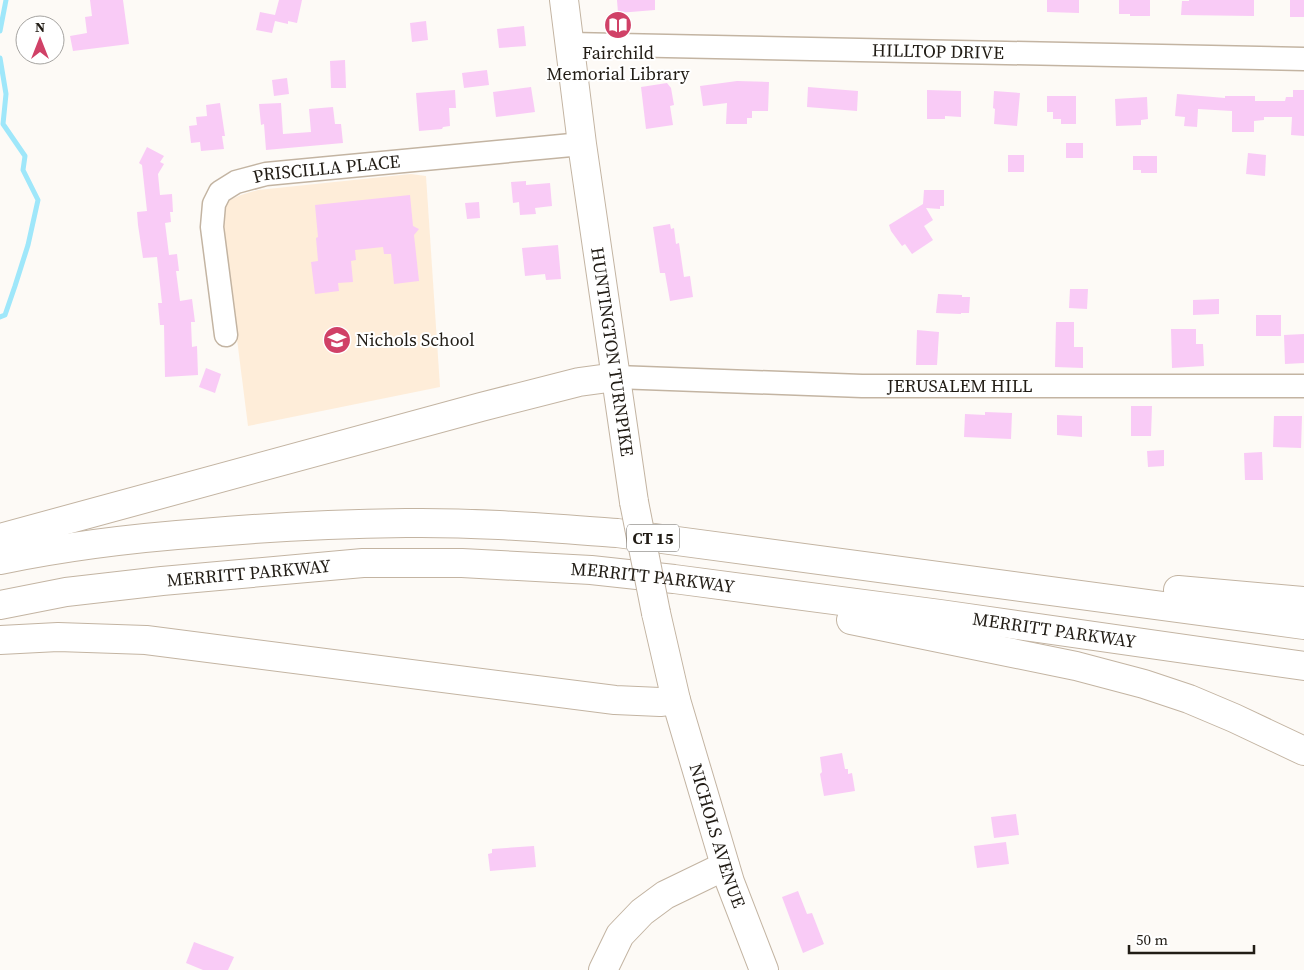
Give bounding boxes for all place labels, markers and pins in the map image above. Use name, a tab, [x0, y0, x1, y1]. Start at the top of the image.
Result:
library icon: Fairchild Memorial Library	[603, 10, 633, 40]
place label: Fairchild Memorial Library	[547, 40, 690, 86]
school or university icon: Nichols School	[322, 325, 352, 355]
place label: Nichols School	[356, 327, 475, 352]

